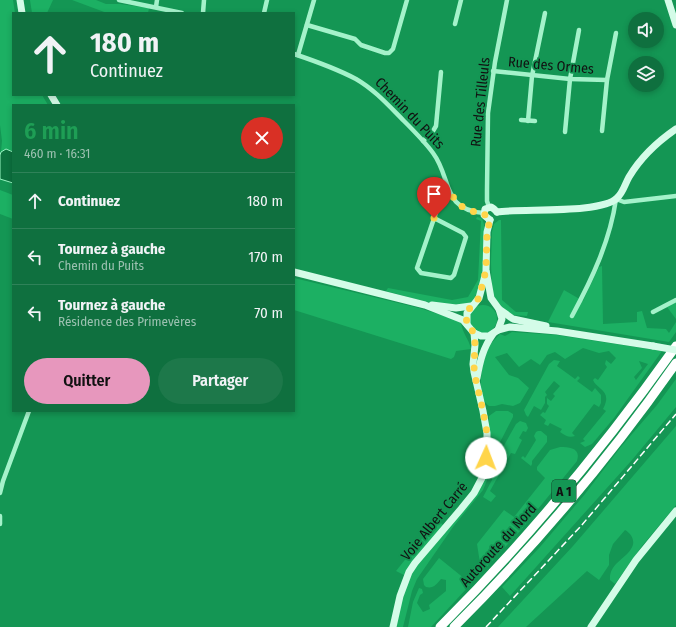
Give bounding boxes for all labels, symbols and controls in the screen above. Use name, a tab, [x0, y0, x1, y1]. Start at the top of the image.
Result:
map controls	[628, 12, 664, 92]
button: sound	[628, 12, 664, 48]
text: 180 m	[90, 26, 159, 59]
icon: ahead	[24, 28, 76, 80]
street label: Rue des Ormes	[507, 53, 595, 78]
street label: Rue des Tilleuls	[467, 56, 494, 148]
button: layers	[628, 56, 664, 92]
text: Continuez	[90, 60, 163, 82]
street label: Chemin du Puits	[371, 74, 448, 153]
text: 6 min	[24, 117, 79, 145]
button: close	[241, 117, 283, 159]
text: 460 m · 16:31	[24, 146, 90, 161]
pin	[417, 177, 451, 218]
icon: arrive	[423, 183, 445, 205]
icon: ahead	[24, 190, 46, 212]
text: Continuez	[58, 192, 120, 210]
text: 180 m	[247, 192, 283, 210]
text: Tournez à gauche	[58, 240, 165, 258]
icon: left	[24, 246, 46, 268]
text: 170 m	[248, 248, 283, 266]
text: Chemin du Puits	[58, 258, 144, 273]
text: Tournez à gauche	[58, 296, 165, 314]
icon: left	[24, 302, 46, 324]
text: 70 m	[254, 304, 283, 322]
text: Résidence des Primevères	[58, 314, 196, 329]
button: Quitter	[24, 358, 150, 404]
button: Partager	[158, 358, 283, 404]
position arrow	[465, 437, 507, 479]
street label: Voie Albert Carré	[398, 479, 471, 564]
road number: A 1	[552, 480, 576, 502]
street label: Autoroute du Nord	[457, 500, 540, 590]

